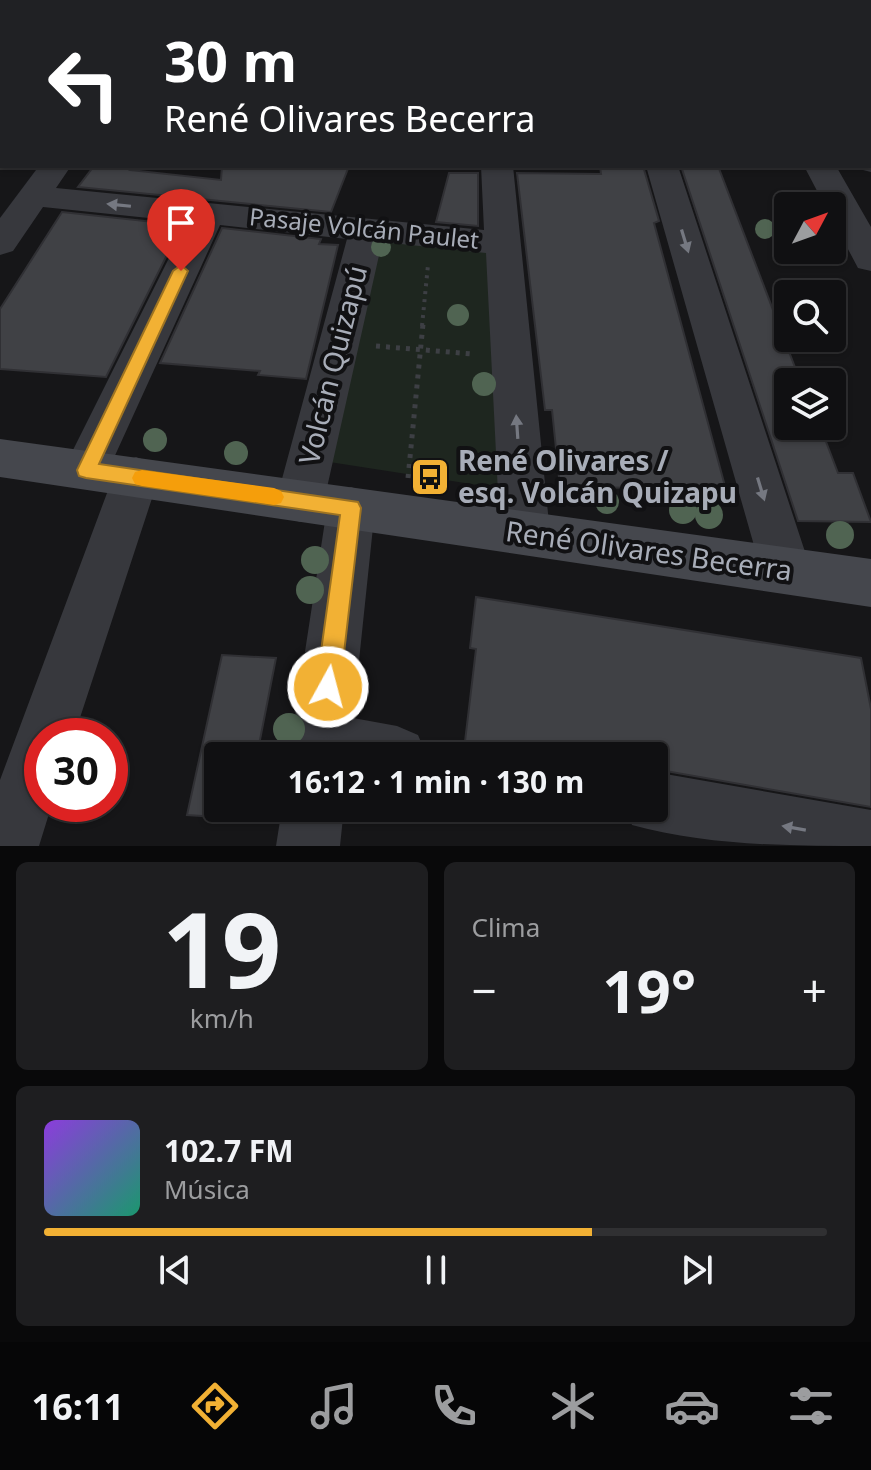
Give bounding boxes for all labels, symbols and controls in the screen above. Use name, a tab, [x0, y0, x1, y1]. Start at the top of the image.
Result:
text: 30 m	[164, 22, 297, 98]
icon: left	[32, 32, 136, 136]
text: René Olivares Becerra	[164, 94, 535, 143]
pin	[147, 189, 215, 271]
north arrow	[774, 192, 846, 264]
map controls	[774, 192, 846, 440]
one-way arrow	[106, 198, 131, 211]
street label: Pasaje Volcán Paulet	[248, 199, 481, 256]
icon: arrive	[159, 201, 203, 245]
one-way arrow	[679, 229, 691, 253]
street label: Volcán Quizapú	[289, 261, 375, 468]
button: search	[774, 280, 846, 352]
button: layers	[774, 368, 846, 440]
one-way arrow	[510, 414, 523, 439]
place label: René Olivares / esq. Volcán Quizapu	[458, 441, 737, 511]
bus stop icon: René Olivares / esq. Volcán Quizapu	[409, 456, 451, 498]
one-way arrow	[755, 477, 768, 501]
street label: René Olivares Becerra	[503, 511, 795, 589]
position arrow	[286, 645, 370, 729]
speed limit sign: 30	[24, 718, 128, 822]
text: 16:12 · 1 min · 130 m	[288, 761, 584, 802]
one-way arrow	[781, 821, 806, 833]
text: 19	[162, 877, 281, 1018]
text: Clima	[472, 909, 540, 945]
text: 19°	[602, 949, 696, 1031]
text: −	[472, 960, 497, 1020]
text: +	[802, 960, 827, 1020]
text: km/h	[190, 1000, 254, 1036]
text: 102.7 FM	[164, 1130, 294, 1171]
text: Música	[164, 1171, 250, 1207]
icon: previous	[153, 1248, 197, 1292]
icon: pause	[414, 1248, 458, 1292]
icon: next	[675, 1248, 719, 1292]
icon: directions	[187, 1378, 243, 1434]
icon: music	[306, 1378, 362, 1434]
icon: phone	[426, 1378, 482, 1434]
icon: climate	[545, 1378, 601, 1434]
icon: car	[664, 1378, 720, 1434]
icon: filters	[783, 1378, 839, 1434]
text: 16:11	[32, 1382, 124, 1431]

